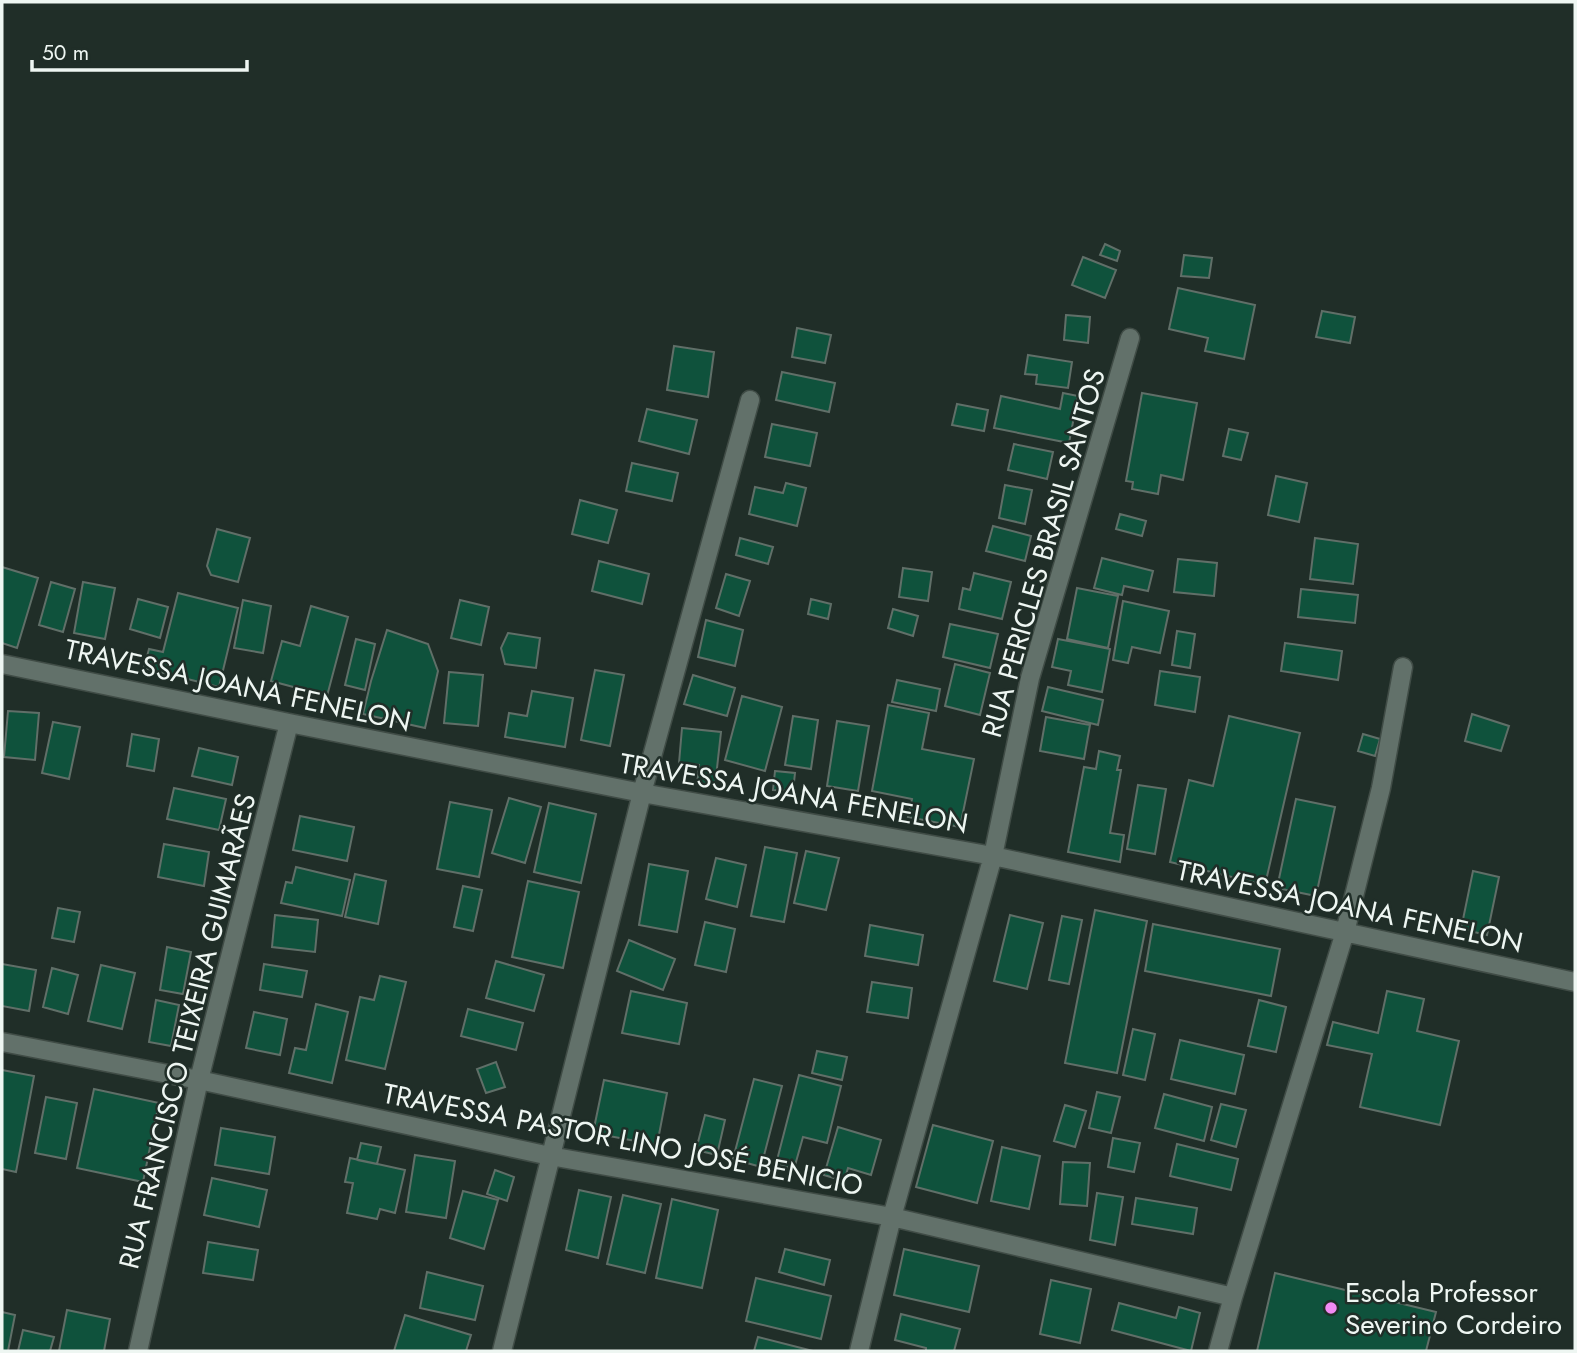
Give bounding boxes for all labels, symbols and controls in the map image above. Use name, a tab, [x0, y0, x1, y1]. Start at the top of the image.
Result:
scale bar	[32, 28, 247, 72]
text: 50 m	[42, 38, 89, 68]
street label: RUA PERICLES BRASIL SANTOS	[971, 364, 1116, 742]
street label: TRAVESSA JOANA FENELON	[61, 629, 415, 742]
street label: TRAVESSA JOANA FENELON	[617, 743, 971, 844]
street label: RUA FRANCISCO TEIXEIRA GUIMARÃES	[108, 789, 267, 1273]
street label: TRAVESSA JOANA FENELON	[1173, 850, 1527, 963]
street label: TRAVESSA PASTOR LINO JOSÉ BENICIO	[379, 1073, 866, 1206]
place label: Escola Professor Severino Cordeiro	[1345, 1272, 1562, 1345]
marker: Escola Professor Severino Cordeiro	[1323, 1300, 1339, 1316]

